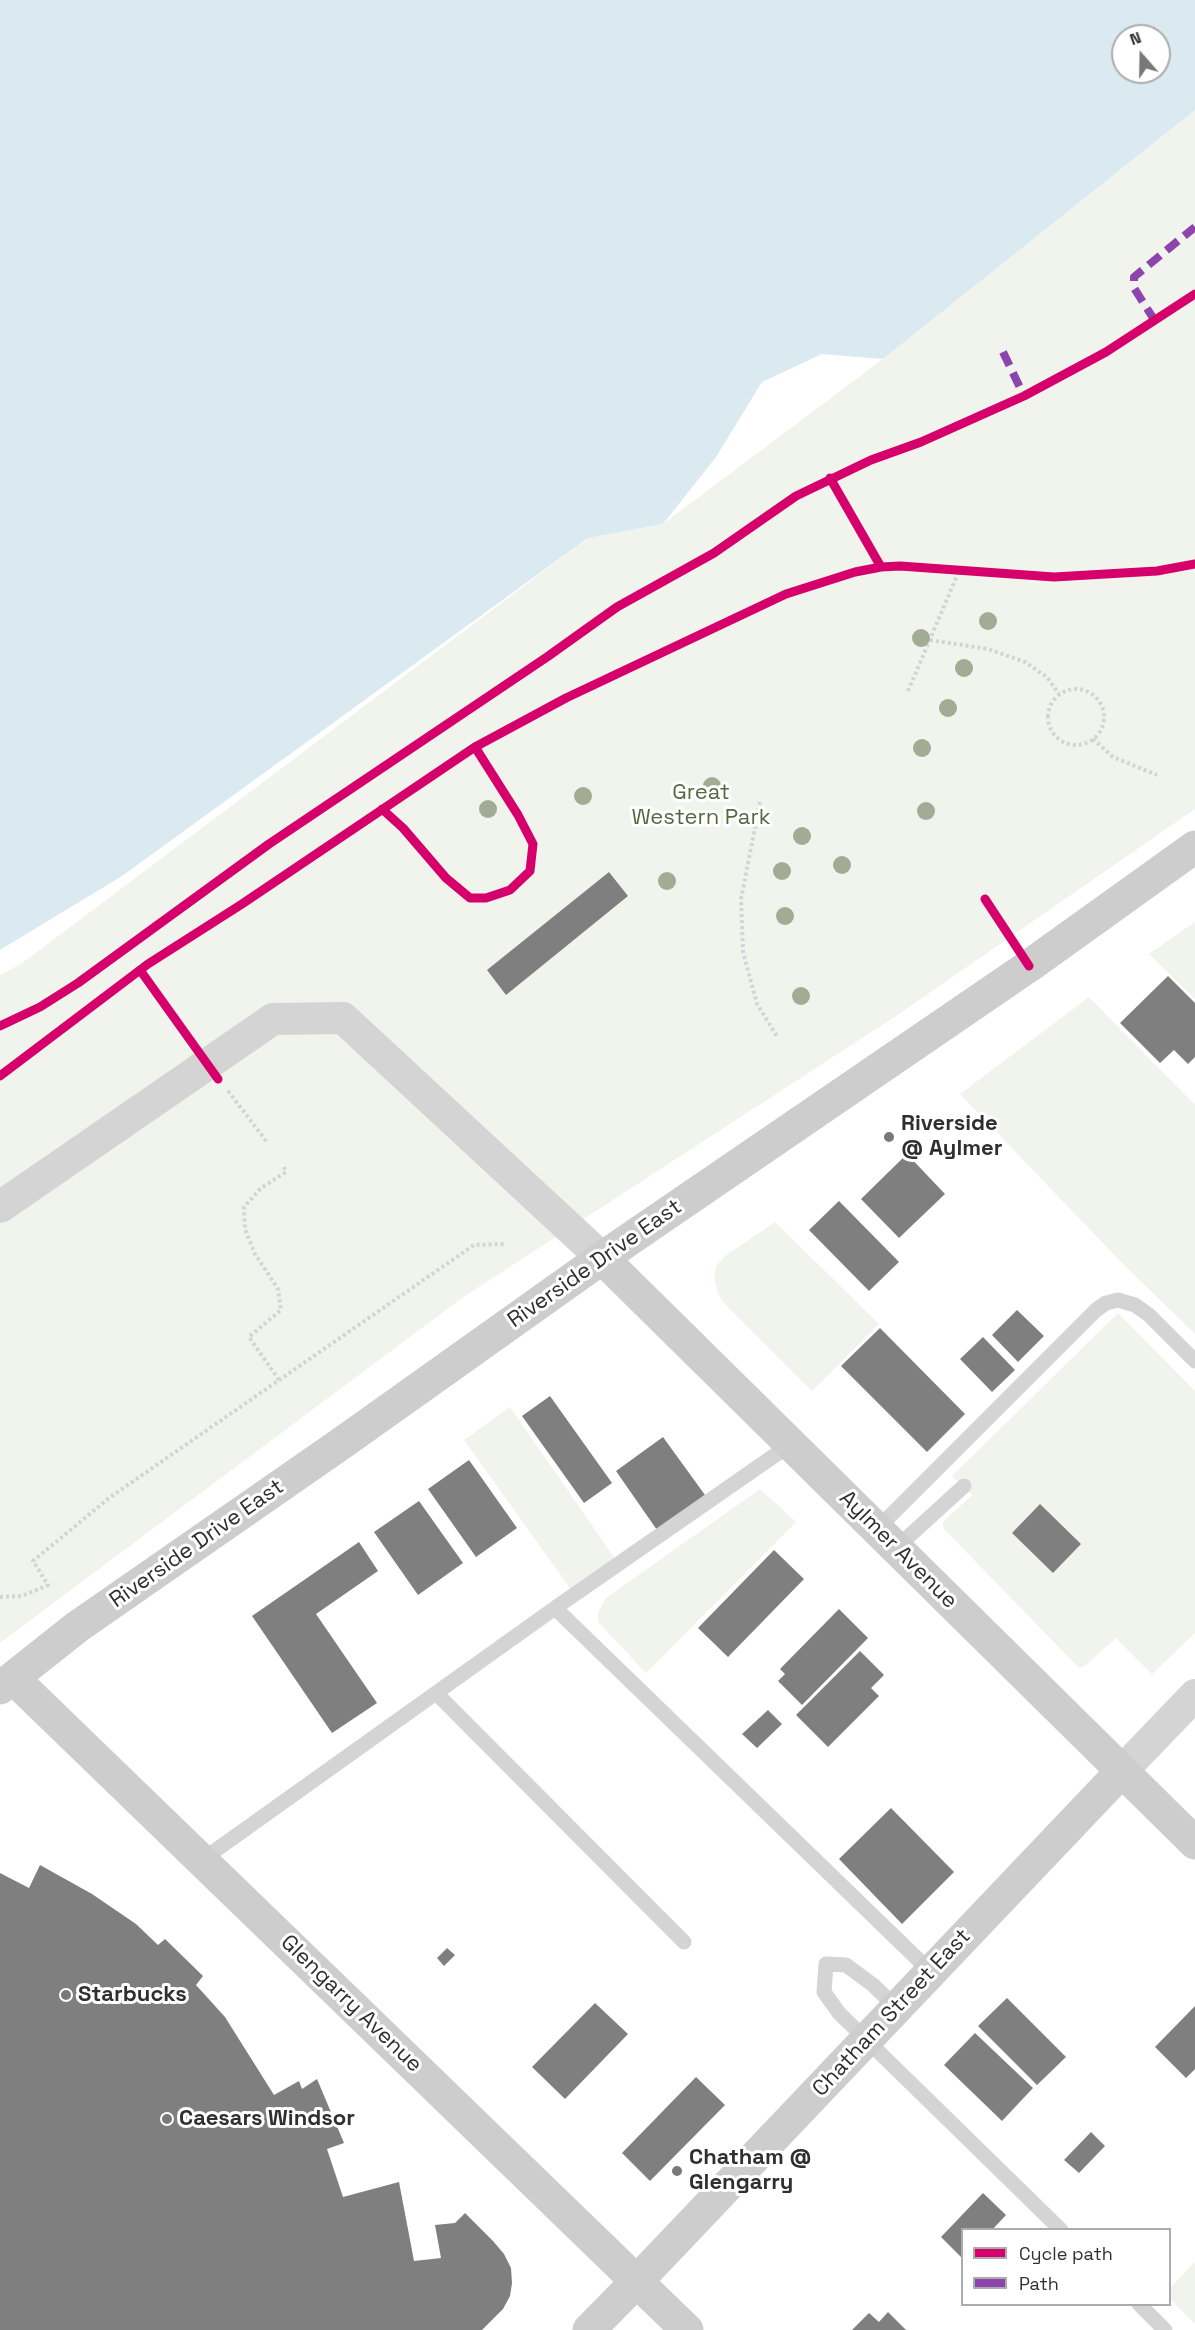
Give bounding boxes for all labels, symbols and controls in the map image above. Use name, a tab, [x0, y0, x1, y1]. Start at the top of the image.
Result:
north arrow	[1111, 24, 1171, 84]
text: N	[1127, 27, 1144, 50]
park label: Great Western Park	[631, 780, 771, 831]
place label: Riverside @ Aylmer	[901, 1111, 1002, 1162]
marker: Riverside @ Aylmer	[882, 1130, 896, 1144]
street label: Riverside Drive East	[503, 1194, 687, 1334]
street label: Riverside Drive East	[105, 1474, 289, 1614]
street label: Aylmer Avenue	[833, 1485, 963, 1615]
street label: Chatham Street East	[807, 1924, 977, 2102]
street label: Glengarry Avenue	[275, 1930, 427, 2078]
place label: Starbucks	[78, 1982, 187, 2008]
marker: Starbucks	[59, 1988, 73, 2002]
place label: Caesars Windsor	[179, 2106, 355, 2132]
marker: Caesars Windsor	[160, 2112, 174, 2126]
place label: Chatham @ Glengarry	[689, 2145, 812, 2196]
marker: Chatham @ Glengarry	[670, 2164, 684, 2178]
legend	[961, 2228, 1171, 2306]
text: Cycle path	[1019, 2242, 1113, 2265]
text: Path	[1019, 2272, 1059, 2295]

